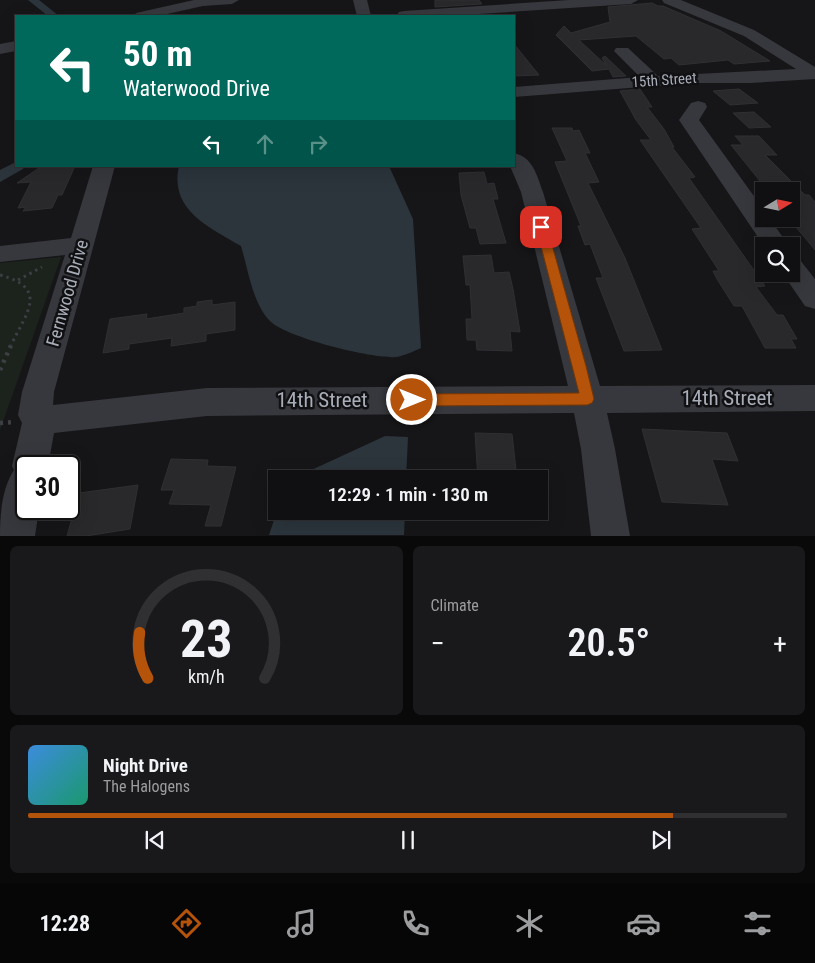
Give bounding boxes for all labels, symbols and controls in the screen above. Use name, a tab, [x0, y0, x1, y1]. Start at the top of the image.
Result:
text: 50 m	[123, 34, 192, 75]
icon: left	[40, 35, 105, 100]
street label: 15th Street	[631, 69, 697, 91]
text: Waterwood Drive	[123, 76, 270, 101]
icon: left	[198, 130, 226, 158]
icon: ahead	[251, 130, 279, 158]
icon: right	[304, 130, 332, 158]
north arrow	[755, 182, 800, 228]
map controls	[755, 182, 800, 282]
pin	[520, 206, 562, 248]
icon: arrive	[527, 213, 555, 241]
street label: Fernwood Drive	[42, 237, 92, 349]
button: search	[755, 237, 800, 282]
position arrow	[385, 373, 437, 425]
street label: 14th Street	[681, 386, 773, 410]
street label: 14th Street	[276, 388, 368, 412]
speed limit sign: 30	[15, 455, 80, 520]
text: 12:29 · 1 min · 130 m	[328, 483, 488, 506]
text: Climate	[431, 596, 479, 615]
text: 23	[180, 609, 233, 670]
text: 20.5°	[567, 621, 650, 665]
text: −	[431, 627, 445, 660]
text: +	[773, 627, 787, 660]
text: km/h	[188, 666, 225, 687]
text: Night Drive	[103, 754, 188, 777]
text: The Halogens	[103, 777, 190, 796]
icon: previous	[141, 826, 169, 854]
icon: pause	[394, 826, 422, 854]
icon: next	[647, 826, 675, 854]
icon: directions	[169, 906, 204, 941]
icon: music	[284, 906, 319, 941]
icon: phone	[398, 906, 433, 941]
icon: climate	[512, 906, 547, 941]
icon: car	[626, 906, 661, 941]
icon: filters	[740, 906, 775, 941]
text: 12:28	[40, 911, 90, 936]

